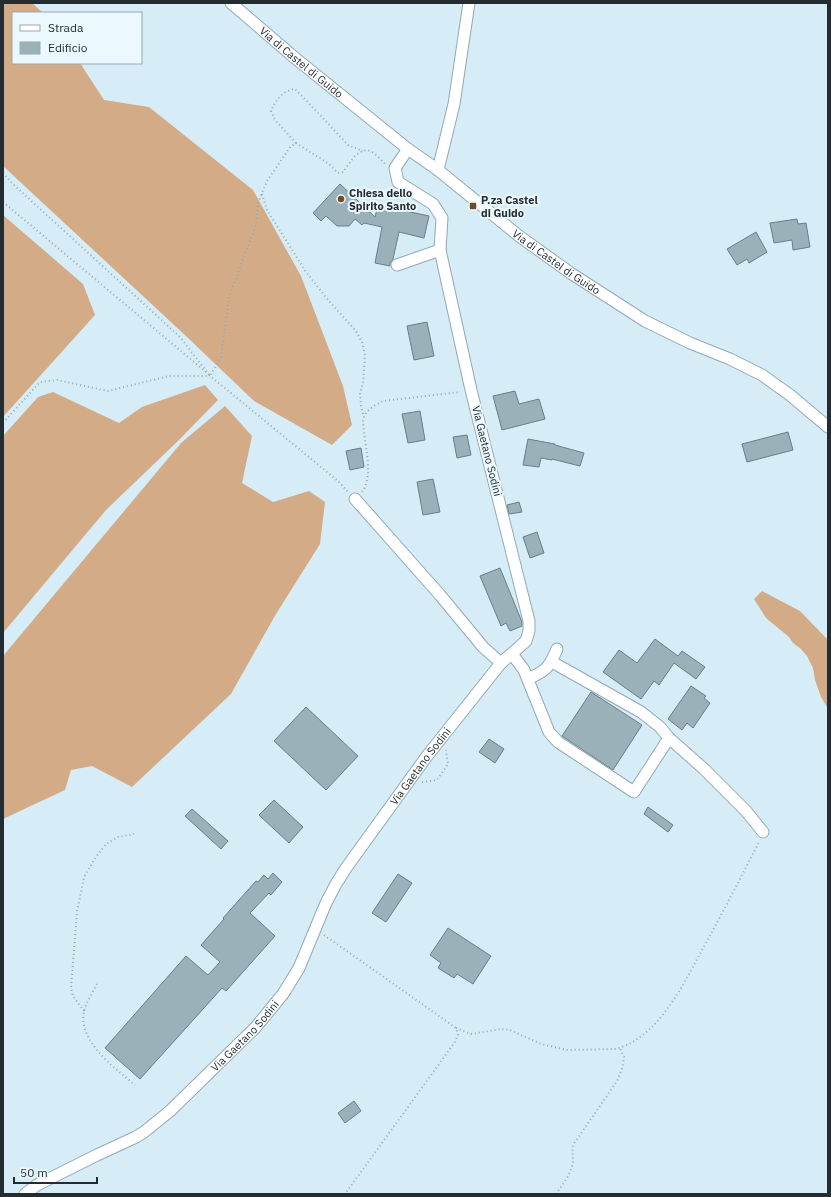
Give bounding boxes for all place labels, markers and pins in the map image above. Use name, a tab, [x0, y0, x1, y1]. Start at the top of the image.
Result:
place label: Chiesa dello Spirito Santo	[349, 186, 416, 213]
place label: P.za Castel di Guido	[481, 193, 538, 220]
marker: Chiesa dello Spirito Santo	[336, 194, 346, 204]
marker: P.za Castel di Guido	[468, 201, 478, 211]

